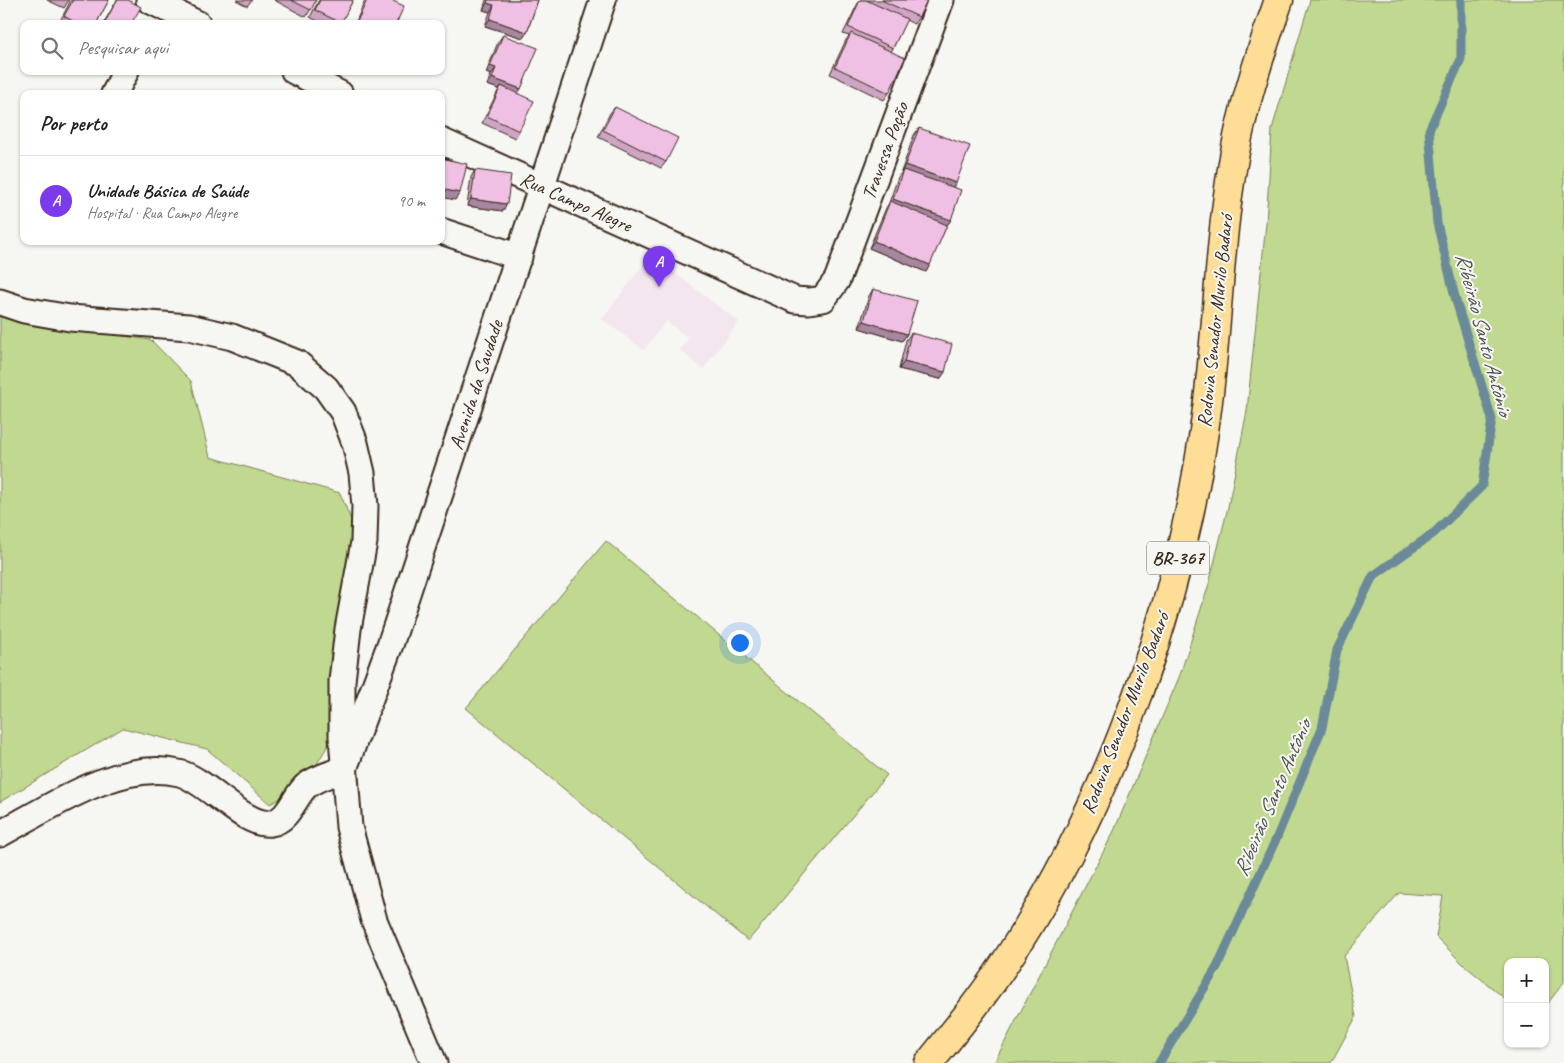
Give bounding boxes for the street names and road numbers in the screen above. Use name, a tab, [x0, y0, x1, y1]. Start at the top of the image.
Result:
street label: Travessa Poção	[856, 98, 914, 203]
street label: Rua Campo Alegre	[516, 166, 637, 238]
street label: Rodovia Senador Murilo Badaró	[1191, 211, 1239, 429]
street label: Avenida da Saudade	[443, 316, 509, 453]
road number: BR-367	[1147, 542, 1209, 574]
street label: Rodovia Senador Murilo Badaró	[1075, 606, 1176, 817]

